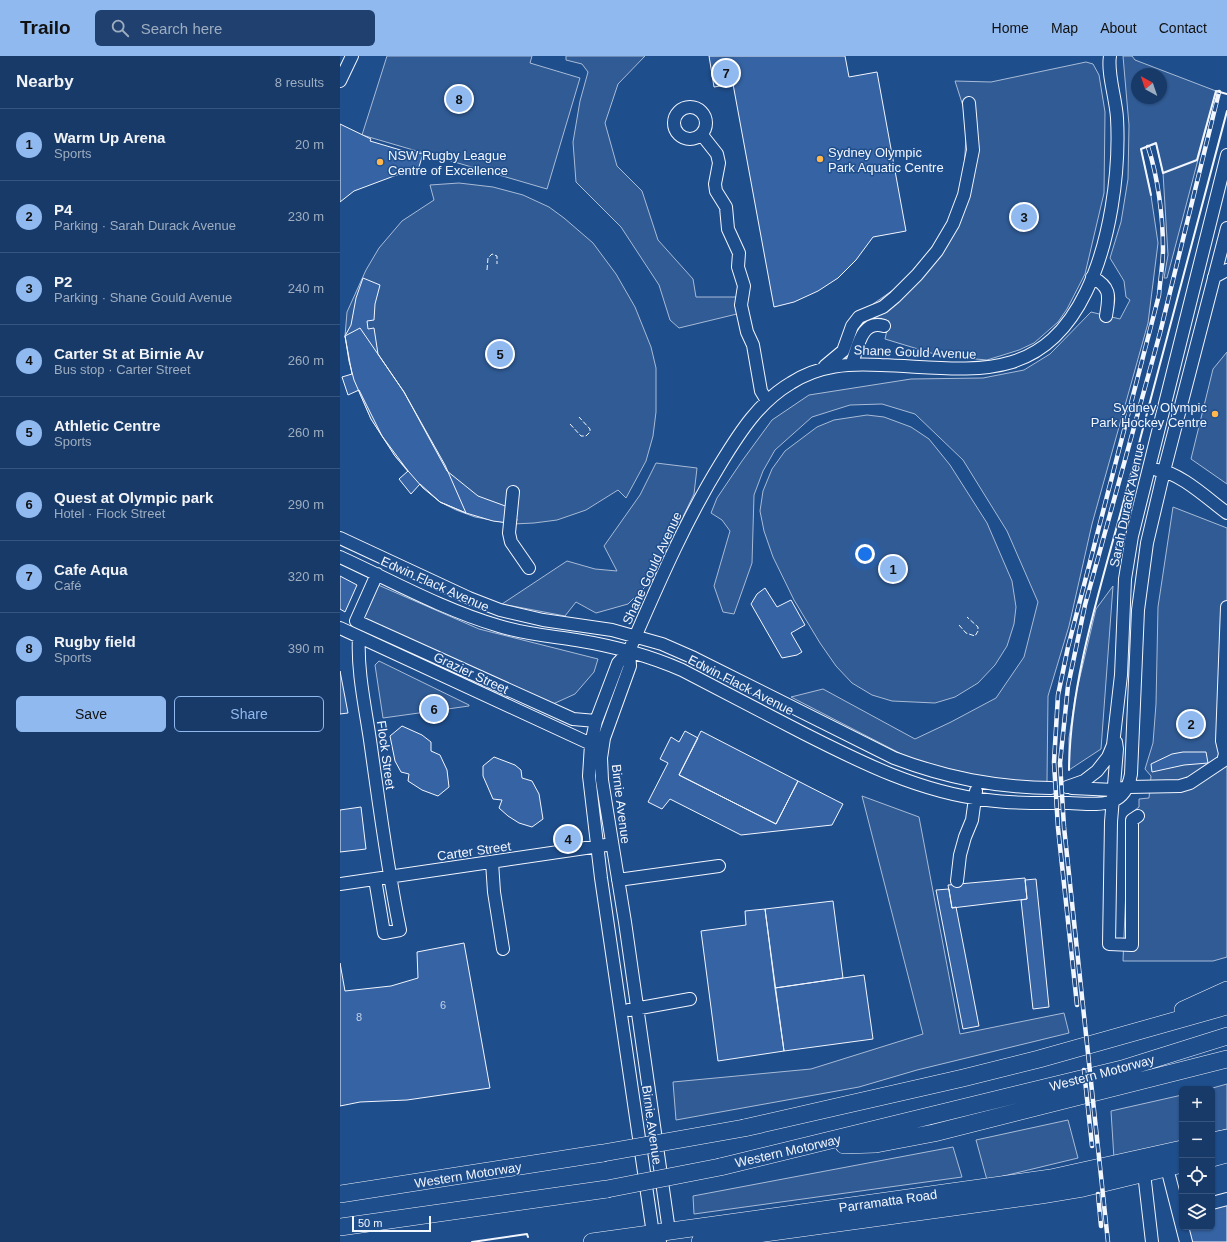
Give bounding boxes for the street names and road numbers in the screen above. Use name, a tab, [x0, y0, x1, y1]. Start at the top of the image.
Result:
street label: Shane Gould Avenue	[853, 342, 977, 362]
street label: Sarah Durack Avenue	[1107, 442, 1147, 568]
street label: Shane Gould Avenue	[619, 509, 685, 627]
street label: Edwin Flack Avenue	[379, 553, 491, 615]
street label: Grazier Street	[431, 649, 511, 697]
street label: Edwin Flack Avenue	[686, 652, 796, 718]
street label: Flock Street	[374, 720, 398, 791]
street label: Birnie Avenue	[609, 763, 633, 845]
street label: Carter Street	[436, 838, 512, 864]
street label: Western Motorway	[1048, 1052, 1157, 1094]
street label: Birnie Avenue	[639, 1084, 665, 1166]
street label: Western Motorway	[734, 1131, 843, 1170]
street label: Western Motorway	[413, 1159, 523, 1191]
street label: Parramatta Road	[838, 1187, 938, 1215]

